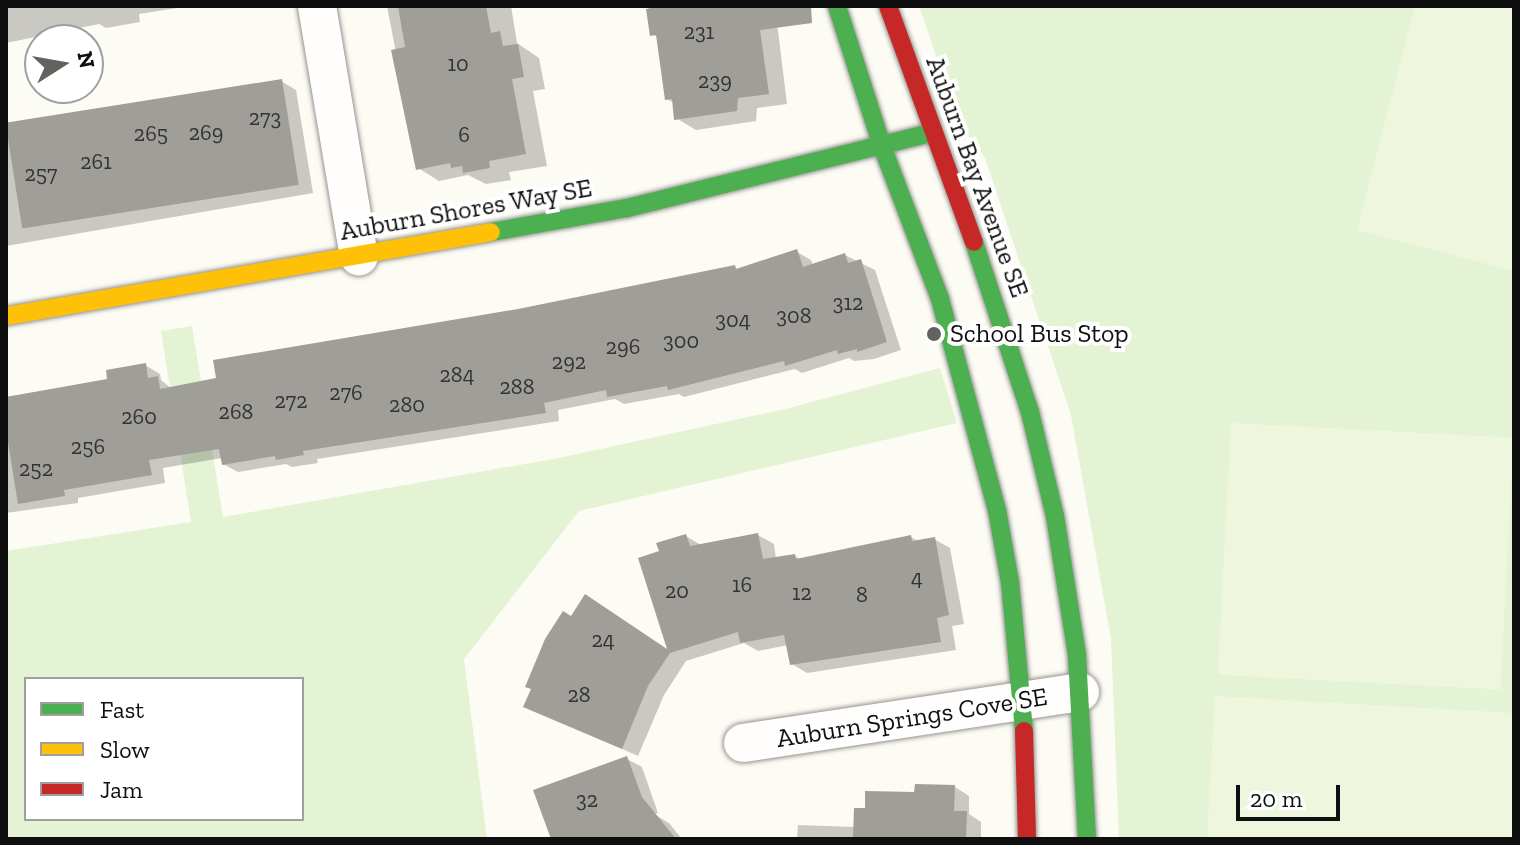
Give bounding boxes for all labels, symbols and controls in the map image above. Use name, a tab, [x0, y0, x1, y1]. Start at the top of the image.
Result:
house number: 231	[684, 19, 714, 45]
north arrow	[24, 24, 104, 104]
text: N	[71, 49, 101, 70]
house number: 10	[447, 51, 469, 77]
street label: Auburn Bay Avenue SE	[919, 52, 1035, 302]
house number: 239	[698, 68, 732, 94]
house number: 273	[249, 105, 281, 131]
house number: 269	[189, 120, 223, 146]
house number: 265	[134, 121, 168, 147]
house number: 6	[458, 122, 470, 148]
house number: 261	[80, 149, 112, 175]
house number: 257	[25, 161, 57, 187]
street label: Auburn Shores Way SE	[337, 172, 595, 248]
house number: 312	[833, 290, 863, 316]
house number: 308	[776, 303, 812, 329]
house number: 304	[715, 307, 751, 333]
place label: School Bus Stop	[950, 318, 1129, 350]
marker: School Bus Stop	[925, 325, 943, 343]
house number: 300	[663, 328, 699, 354]
house number: 296	[606, 334, 640, 360]
house number: 292	[552, 349, 586, 375]
house number: 284	[439, 362, 475, 388]
house number: 288	[499, 374, 535, 400]
house number: 276	[329, 380, 363, 406]
house number: 272	[274, 388, 308, 414]
house number: 280	[389, 392, 425, 418]
house number: 268	[219, 399, 253, 425]
house number: 260	[121, 404, 157, 430]
house number: 256	[71, 434, 105, 460]
house number: 252	[19, 456, 53, 482]
house number: 4	[911, 565, 923, 591]
house number: 16	[732, 572, 752, 598]
house number: 20	[665, 578, 689, 604]
house number: 12	[792, 580, 812, 606]
house number: 8	[856, 582, 868, 608]
house number: 24	[591, 627, 615, 653]
legend	[24, 677, 304, 821]
street label: Auburn Springs Cove SE	[774, 681, 1050, 755]
house number: 28	[567, 682, 591, 708]
text: Fast	[100, 695, 144, 724]
text: Slow	[100, 735, 150, 764]
scale bar	[1240, 769, 1344, 819]
text: Jam	[100, 775, 143, 804]
text: 20 m	[1250, 784, 1302, 813]
house number: 32	[576, 787, 598, 813]

